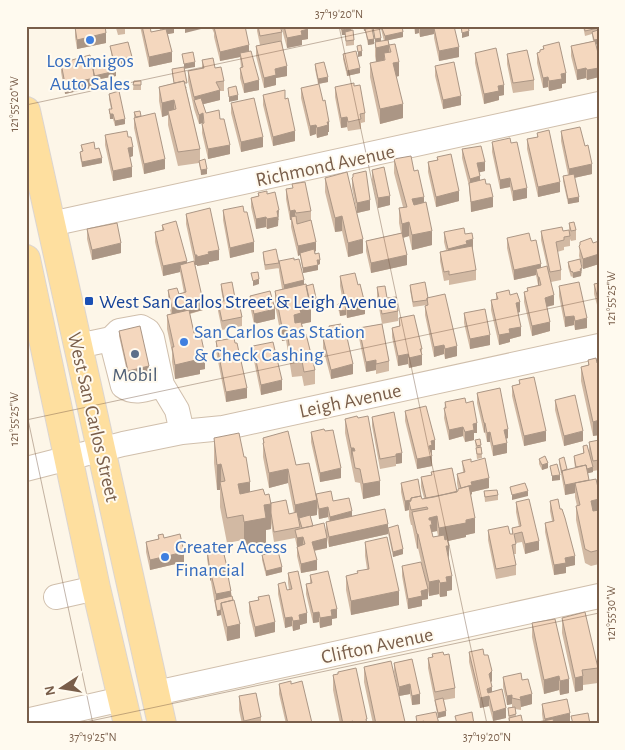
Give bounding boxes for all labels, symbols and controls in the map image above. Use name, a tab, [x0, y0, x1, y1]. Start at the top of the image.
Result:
text: 37°19'20"N	[315, 8, 363, 20]
marker: Los Amigos Auto Sales	[84, 34, 96, 46]
place label: Los Amigos Auto Sales	[46, 51, 134, 94]
text: 121°55'20"W	[8, 76, 20, 132]
street label: Richmond Avenue	[254, 141, 397, 190]
text: 121°55'25"W	[605, 271, 617, 325]
place label: West San Carlos Street & Leigh Avenue	[99, 292, 397, 312]
marker: West San Carlos Street & Leigh Avenue	[83, 295, 95, 307]
place label: San Carlos Gas Station & Check Cashing	[194, 322, 365, 365]
street label: West San Carlos Street	[64, 330, 122, 505]
marker: San Carlos Gas Station & Check Cashing	[178, 336, 190, 348]
marker: Mobil	[129, 348, 141, 360]
place label: Mobil	[112, 365, 158, 385]
street label: Leigh Avenue	[297, 380, 403, 422]
text: 121°55'25"W	[8, 392, 20, 446]
place label: Greater Access Financial	[175, 537, 287, 580]
marker: Greater Access Financial	[159, 551, 171, 563]
text: 121°55'30"W	[605, 585, 617, 640]
street label: Clifton Avenue	[319, 624, 435, 668]
north arrow	[38, 662, 88, 712]
text: N	[42, 684, 58, 697]
text: 37°19'25"N	[69, 731, 117, 743]
text: 37°19'20"N	[463, 731, 511, 743]

